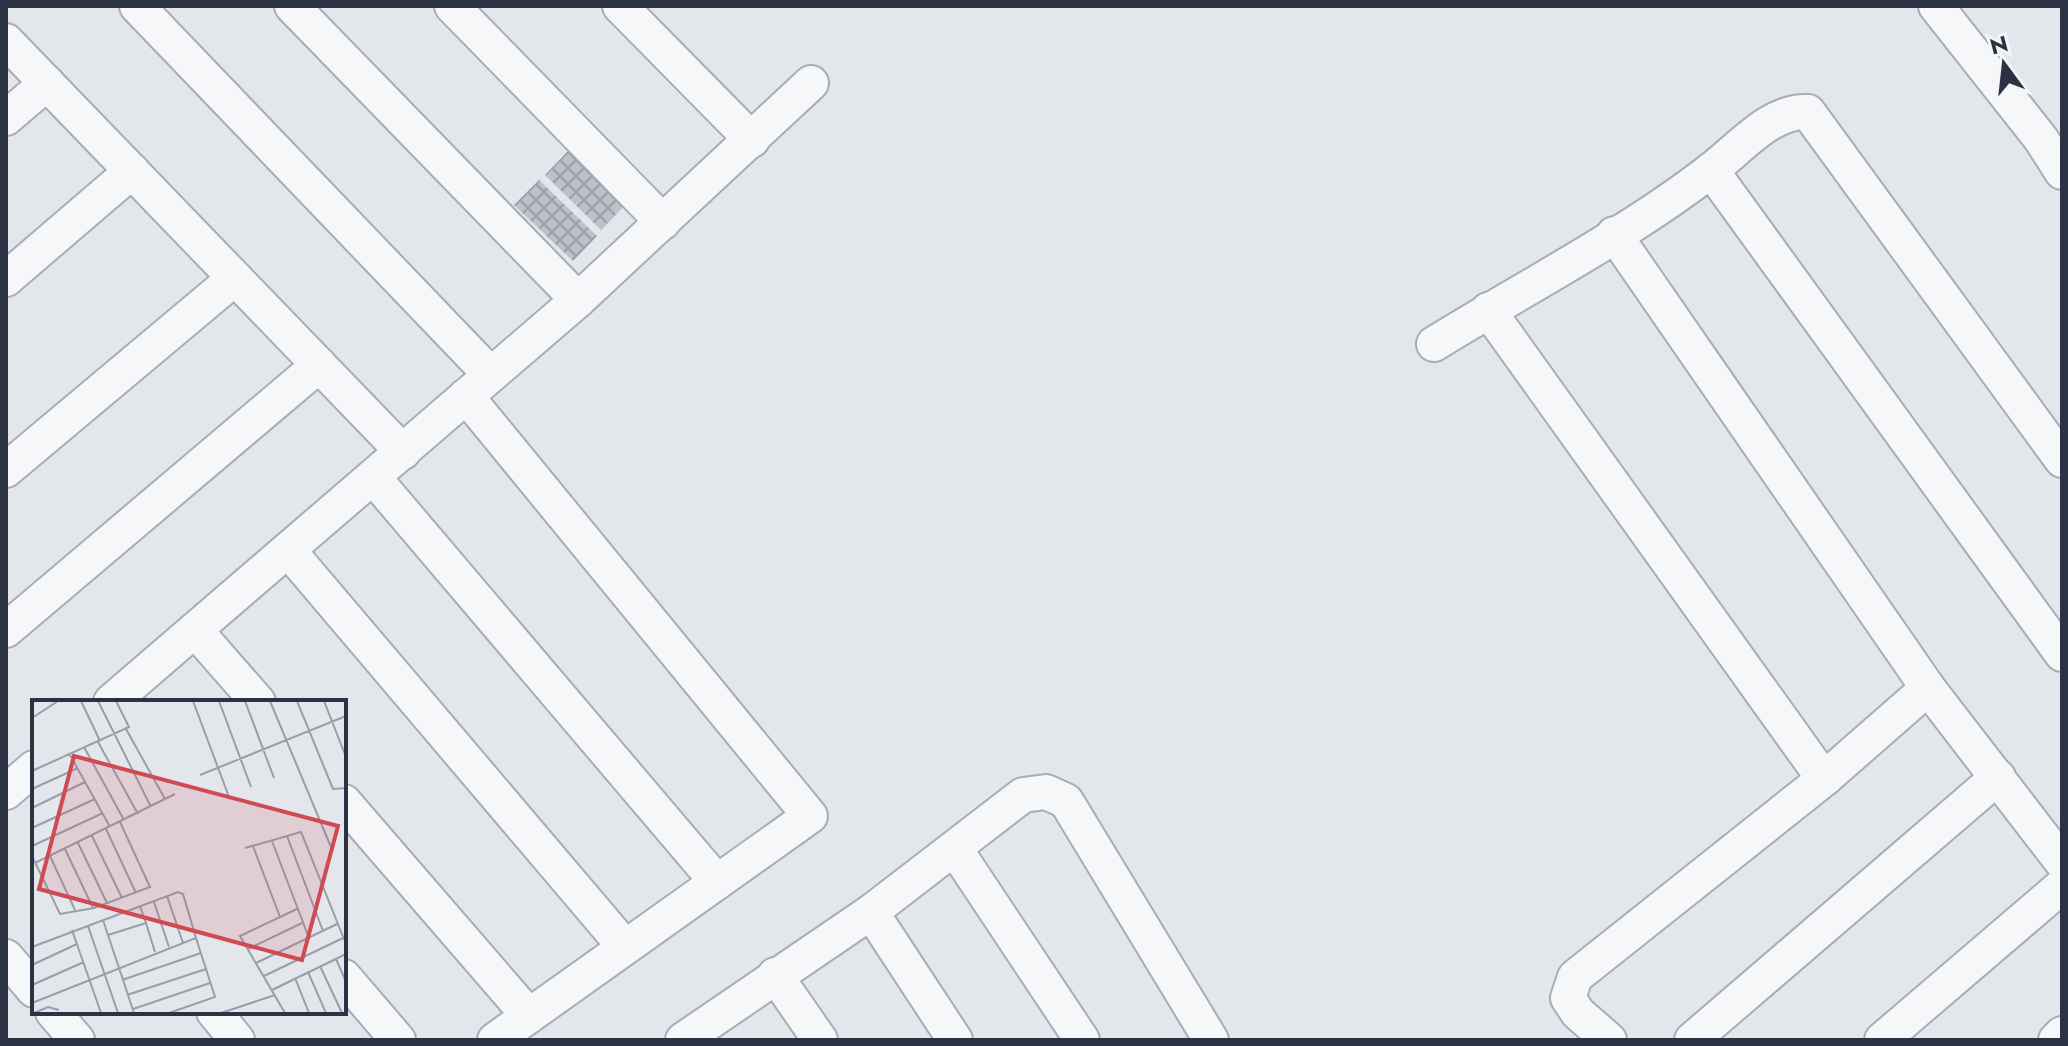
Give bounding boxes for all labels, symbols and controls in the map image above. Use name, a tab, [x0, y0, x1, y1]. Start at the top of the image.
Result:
north arrow	[1964, 24, 2044, 104]
text: N	[1986, 27, 2011, 62]
inset map	[32, 700, 346, 1014]

